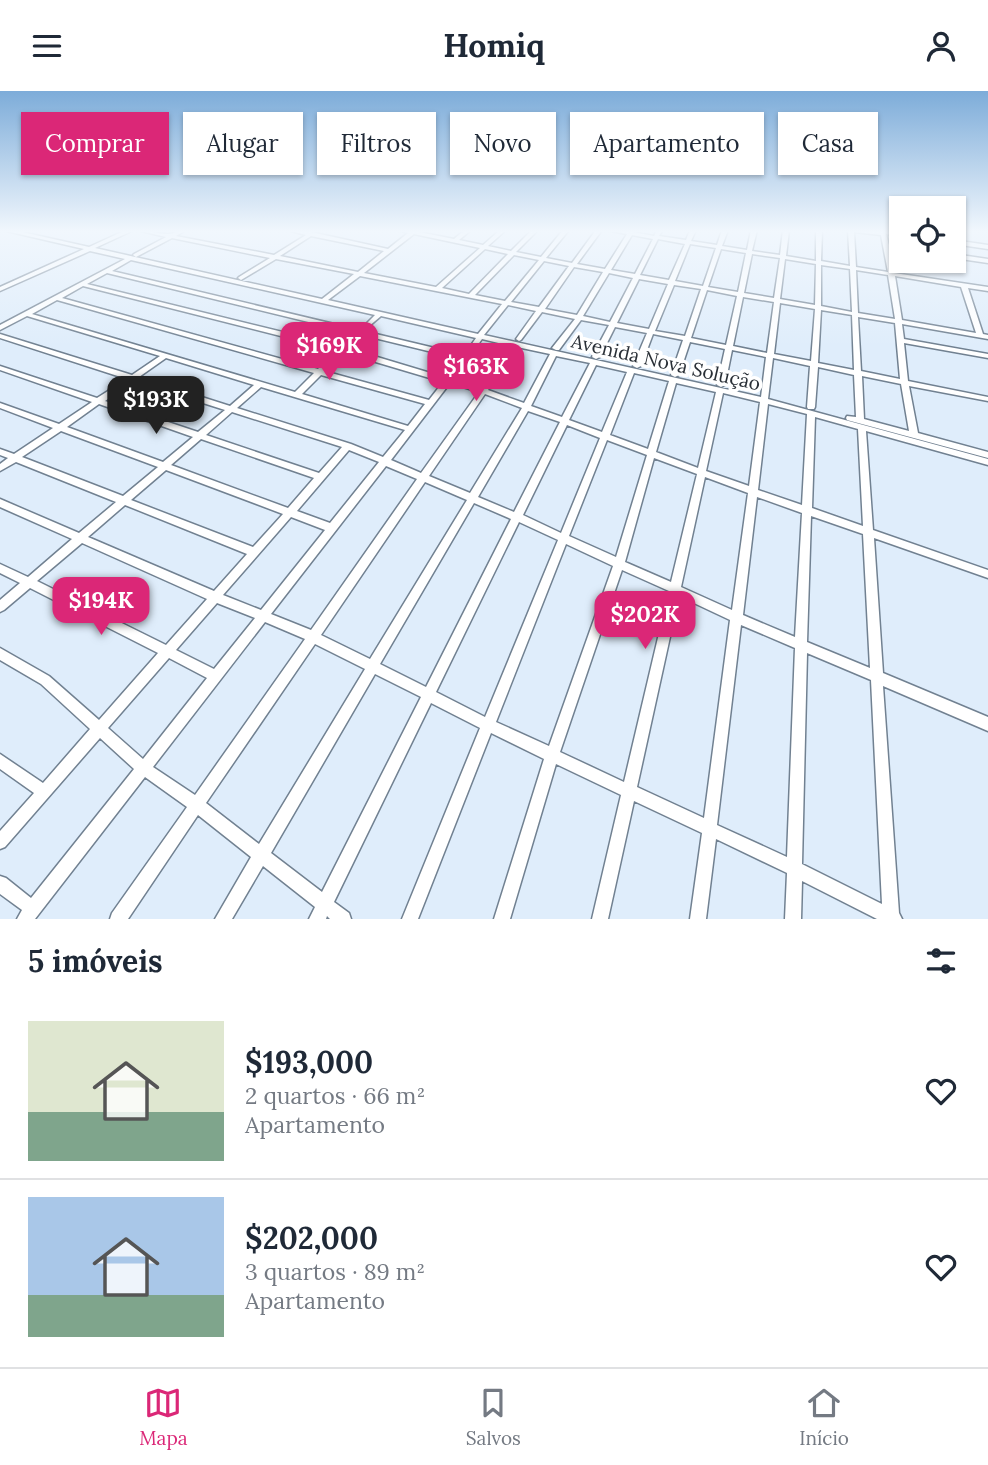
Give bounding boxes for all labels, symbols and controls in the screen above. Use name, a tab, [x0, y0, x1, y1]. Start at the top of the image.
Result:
text: Homiq	[443, 25, 545, 66]
icon: menu	[28, 27, 66, 65]
icon: person	[922, 27, 960, 65]
chip: Comprar	[21, 112, 169, 175]
chip: Alugar	[183, 112, 303, 175]
chip: Filtros	[317, 112, 436, 175]
chip: Novo	[450, 112, 556, 175]
chip: Apartamento	[570, 112, 764, 175]
chip: Casa	[778, 112, 878, 175]
map controls	[889, 196, 966, 273]
button: locate	[889, 196, 966, 273]
pin: $169K	[280, 323, 378, 382]
street label: Avenida Nova Solução	[568, 328, 763, 395]
text: $169K	[296, 330, 362, 359]
pin: $163K	[427, 343, 525, 403]
text: $163K	[443, 351, 509, 380]
pin: $193K	[107, 377, 205, 436]
text: $193K	[123, 384, 189, 413]
pin: $194K	[52, 577, 150, 637]
text: $194K	[68, 585, 134, 614]
pin: $202K	[596, 591, 694, 651]
text: $202K	[610, 599, 680, 628]
text: 5 imóveis	[28, 942, 163, 980]
icon: filters	[922, 942, 960, 980]
text: $193,000	[245, 1043, 373, 1081]
icon: home	[84, 1049, 168, 1133]
icon: heart	[922, 1072, 960, 1110]
text: 2 quartos · 66 m²	[245, 1081, 425, 1110]
text: Apartamento	[245, 1110, 385, 1139]
text: $202,000	[245, 1219, 378, 1257]
icon: home	[84, 1225, 168, 1309]
icon: heart	[922, 1248, 960, 1286]
text: 3 quartos · 89 m²	[245, 1257, 425, 1286]
text: Apartamento	[245, 1286, 385, 1315]
tab: Mapa	[139, 1384, 188, 1450]
tab: Salvos	[466, 1384, 521, 1450]
tab: Início	[799, 1384, 849, 1450]

